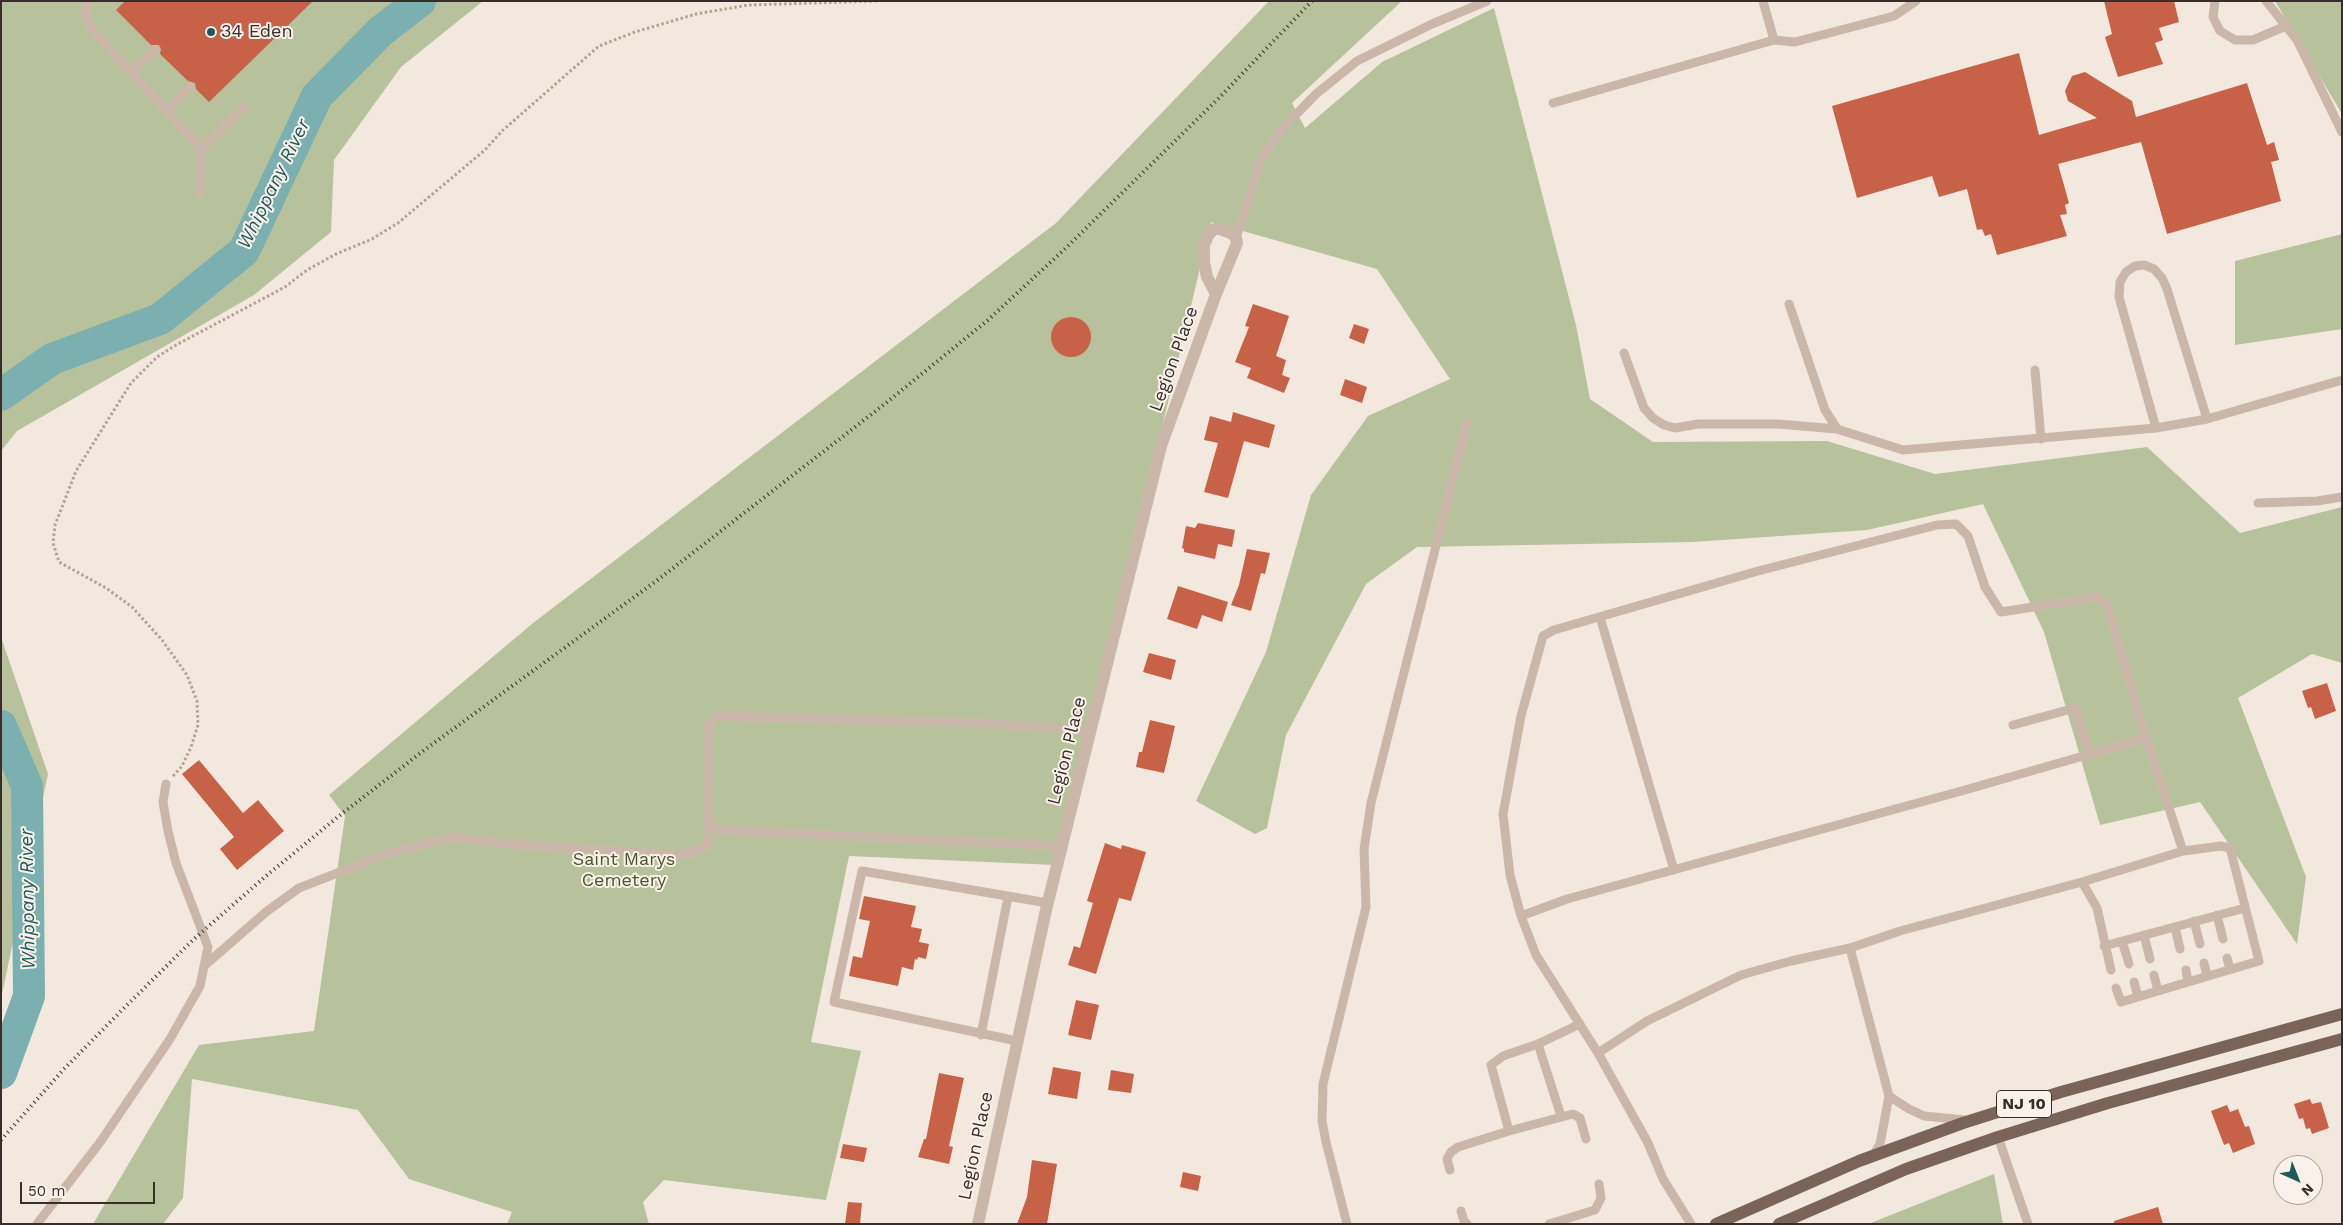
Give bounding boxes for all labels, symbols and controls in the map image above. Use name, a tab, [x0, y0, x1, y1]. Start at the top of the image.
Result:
place label: 34 Eden	[221, 21, 293, 43]
marker: 34 Eden	[205, 26, 217, 38]
water label: Whippany River	[233, 116, 315, 252]
street label: Legion Place	[1145, 303, 1203, 415]
street label: Legion Place	[1043, 695, 1091, 807]
water label: Whippany River	[15, 828, 41, 970]
park label: Saint Marys Cemetery	[573, 849, 675, 892]
street label: Legion Place	[954, 1090, 998, 1202]
road number: NJ 10	[1996, 1090, 2052, 1118]
north arrow	[2273, 1155, 2323, 1205]
scale bar	[22, 1172, 158, 1204]
text: N	[2298, 1181, 2317, 1199]
text: 50 m	[28, 1182, 65, 1200]

